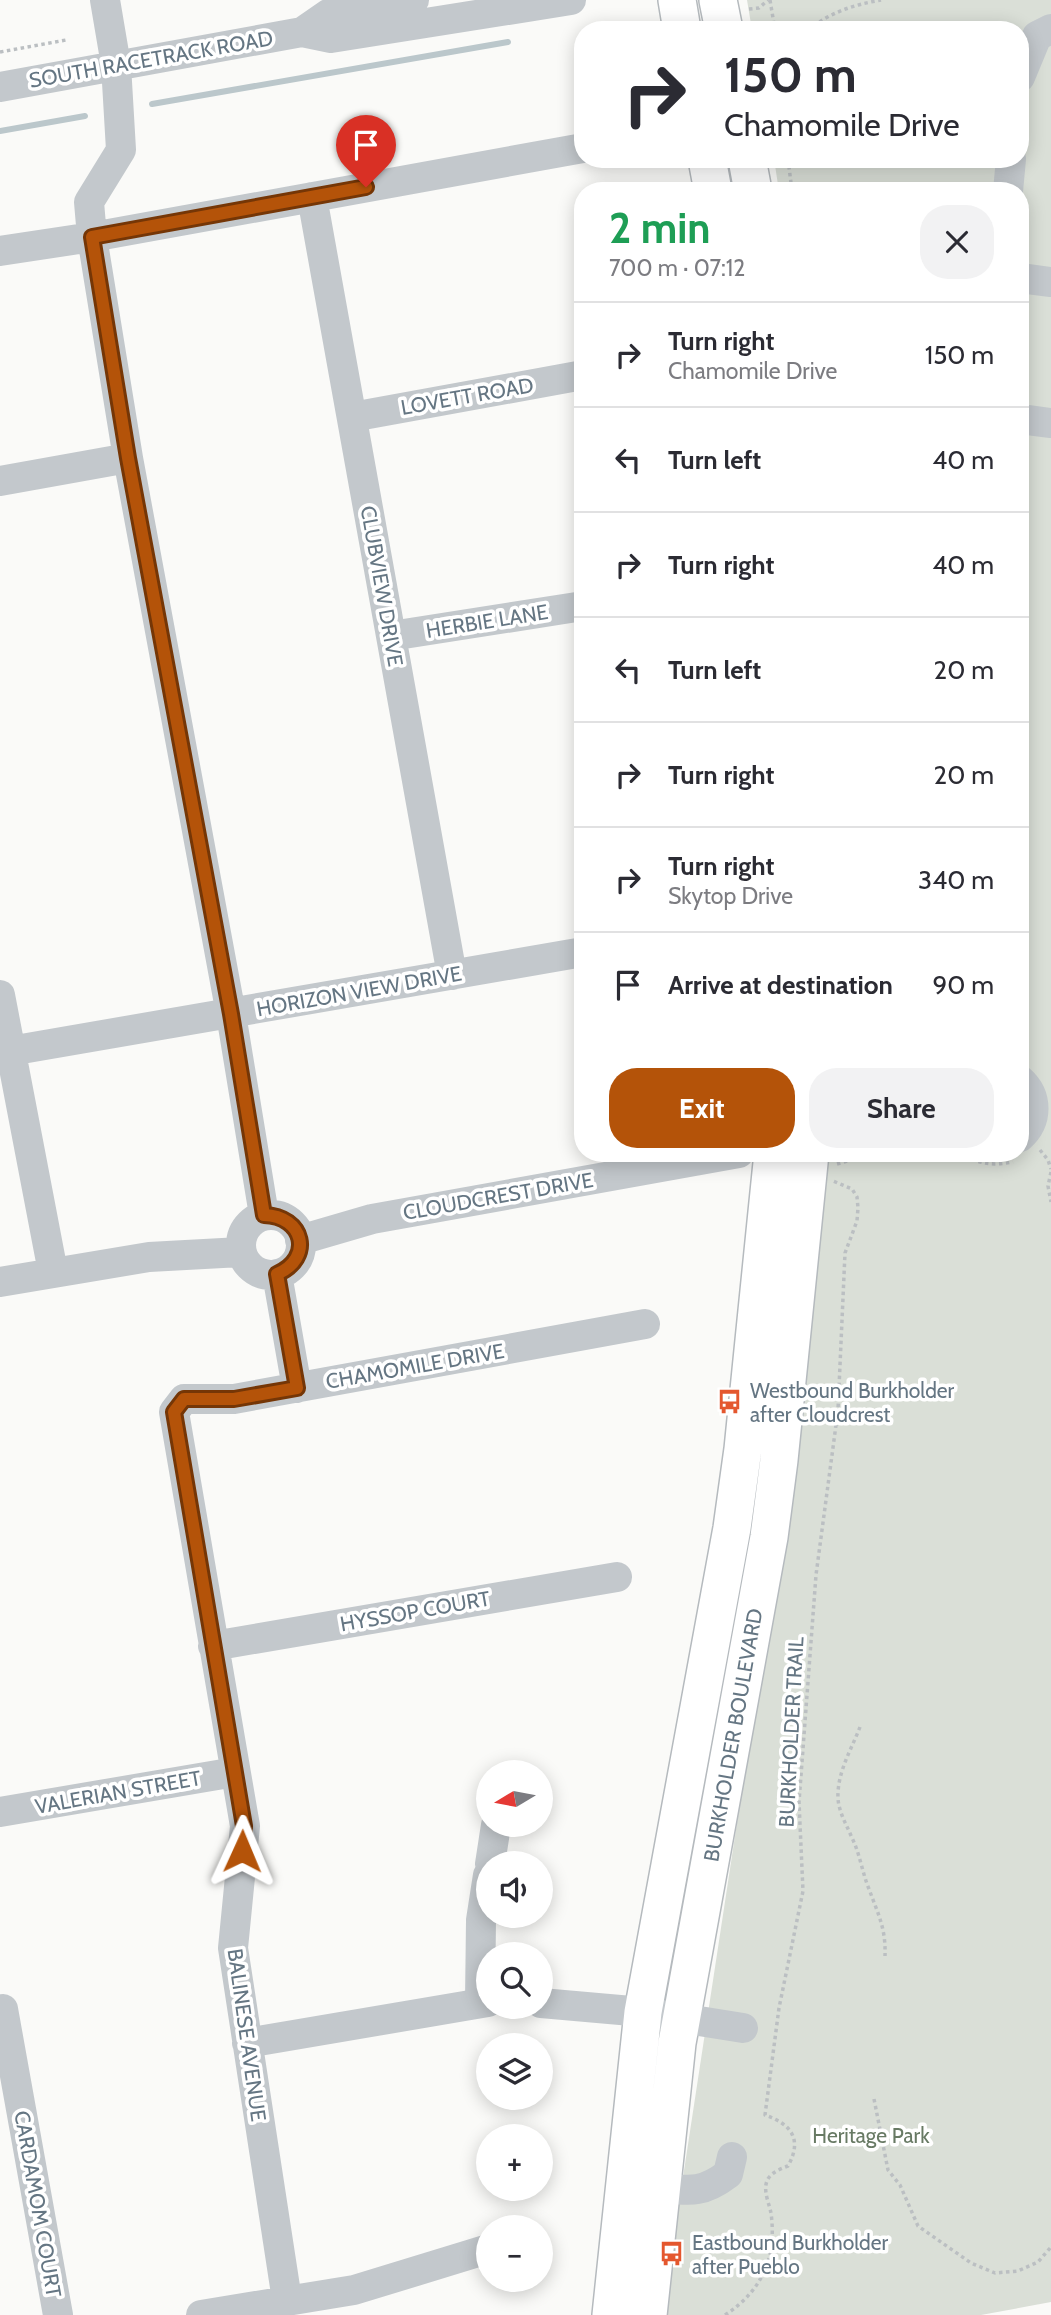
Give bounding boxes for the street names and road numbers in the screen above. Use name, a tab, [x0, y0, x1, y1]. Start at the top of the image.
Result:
street label: SOUTH RACETRACK ROAD	[27, 25, 275, 93]
street label: LOVETT ROAD	[399, 372, 535, 420]
street label: CLUBVIEW DRIVE	[356, 504, 408, 668]
street label: HERBIE LANE	[424, 599, 550, 643]
street label: HORIZON VIEW DRIVE	[254, 961, 464, 1021]
street label: CLOUDCREST DRIVE	[401, 1167, 595, 1225]
street label: CHAMOMILE DRIVE	[324, 1338, 506, 1394]
street label: HYSSOP COURT	[338, 1586, 492, 1636]
street label: BURKHOLDER BOULEVARD	[698, 1606, 768, 1864]
street label: BURKHOLDER TRAIL	[774, 1636, 808, 1828]
street label: VALERIAN STREET	[33, 1765, 203, 1819]
street label: BALINESE AVENUE	[222, 1947, 272, 2123]
street label: CARDAMOM COURT	[9, 2109, 67, 2299]

